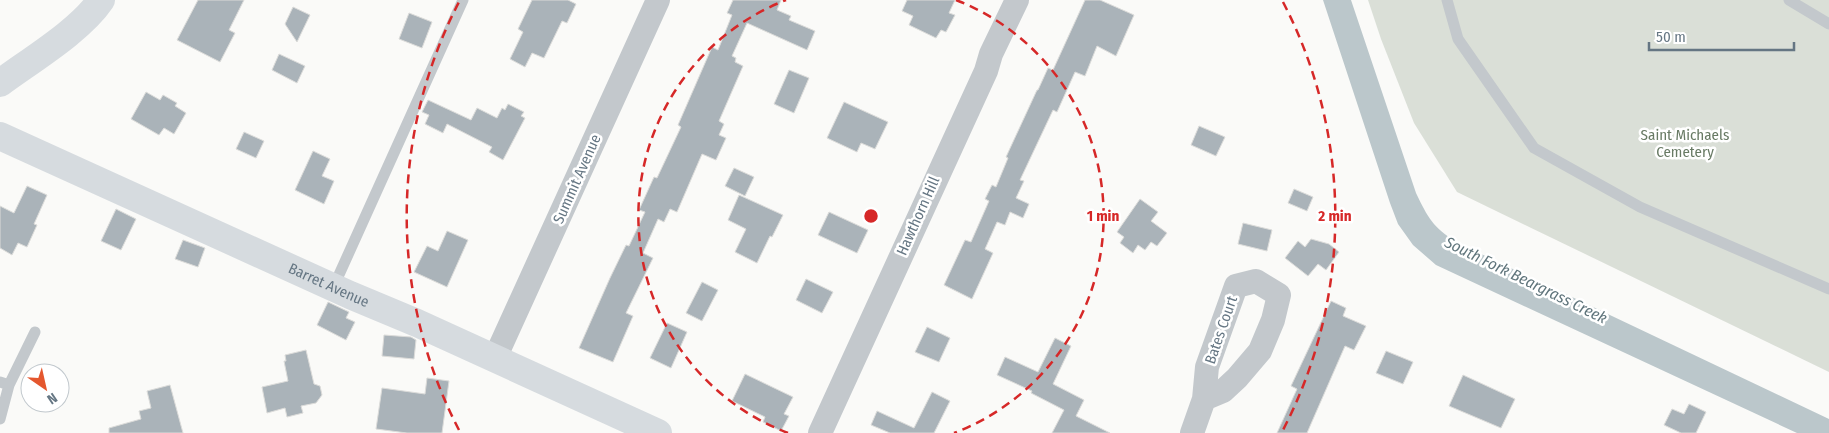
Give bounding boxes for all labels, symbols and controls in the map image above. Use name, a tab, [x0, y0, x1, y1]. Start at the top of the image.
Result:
scale bar	[1649, 20, 1794, 52]
text: 50 m	[1656, 28, 1686, 46]
park label: Saint Michaels Cemetery	[1641, 126, 1729, 161]
street label: Summit Avenue	[549, 132, 605, 226]
street label: Hawthorn Hill	[893, 174, 943, 258]
centre of rings	[862, 207, 880, 225]
text: 1 min	[1087, 207, 1119, 225]
text: 2 min	[1317, 207, 1352, 225]
water label: South Fork Beargrass Creek	[1441, 232, 1610, 328]
street label: Barret Avenue	[286, 259, 372, 311]
street label: Bates Court	[1201, 294, 1241, 366]
north arrow	[20, 363, 70, 413]
text: N	[44, 389, 60, 408]

